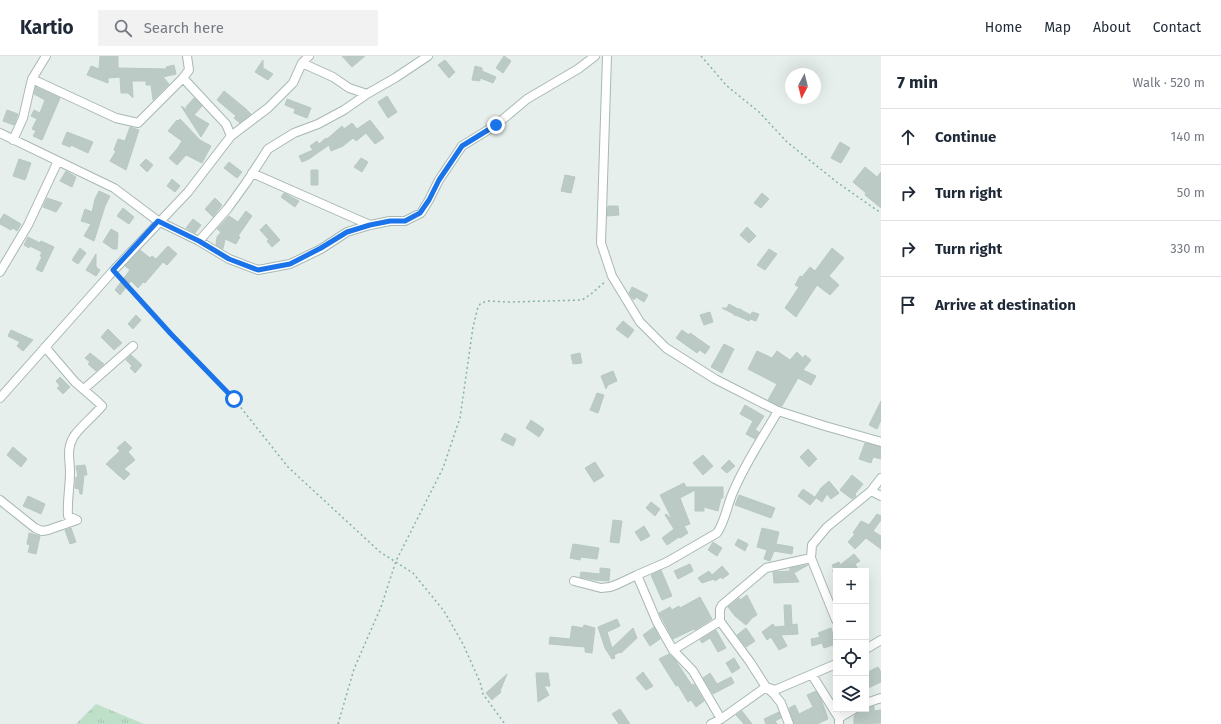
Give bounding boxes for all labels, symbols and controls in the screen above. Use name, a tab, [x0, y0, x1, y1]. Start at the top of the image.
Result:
search box	[98, 10, 378, 46]
text: Kartio	[20, 16, 74, 39]
icon: search	[112, 17, 134, 39]
text: Search here	[144, 19, 224, 37]
text: Home	[985, 19, 1022, 36]
text: Map	[1044, 19, 1071, 36]
text: About	[1093, 19, 1131, 36]
text: Contact	[1153, 19, 1201, 36]
north arrow	[785, 68, 821, 104]
text: 7 min	[897, 72, 938, 93]
text: Walk · 520 m	[1133, 75, 1205, 90]
route end	[487, 116, 505, 134]
icon: ahead	[897, 126, 919, 148]
text: Continue	[935, 128, 996, 146]
text: 140 m	[1171, 129, 1205, 144]
icon: right	[897, 182, 919, 204]
text: Turn right	[935, 184, 1002, 202]
text: 50 m	[1177, 185, 1205, 200]
icon: right	[897, 238, 919, 260]
text: Turn right	[935, 240, 1002, 258]
text: 330 m	[1170, 241, 1205, 256]
icon: arrive	[897, 294, 919, 316]
text: Arrive at destination	[935, 296, 1076, 314]
route start	[225, 390, 243, 408]
map controls	[833, 568, 869, 712]
button: +	[833, 568, 869, 604]
button: −	[833, 604, 869, 640]
button: locate	[833, 640, 869, 676]
button: layers	[833, 676, 869, 712]

